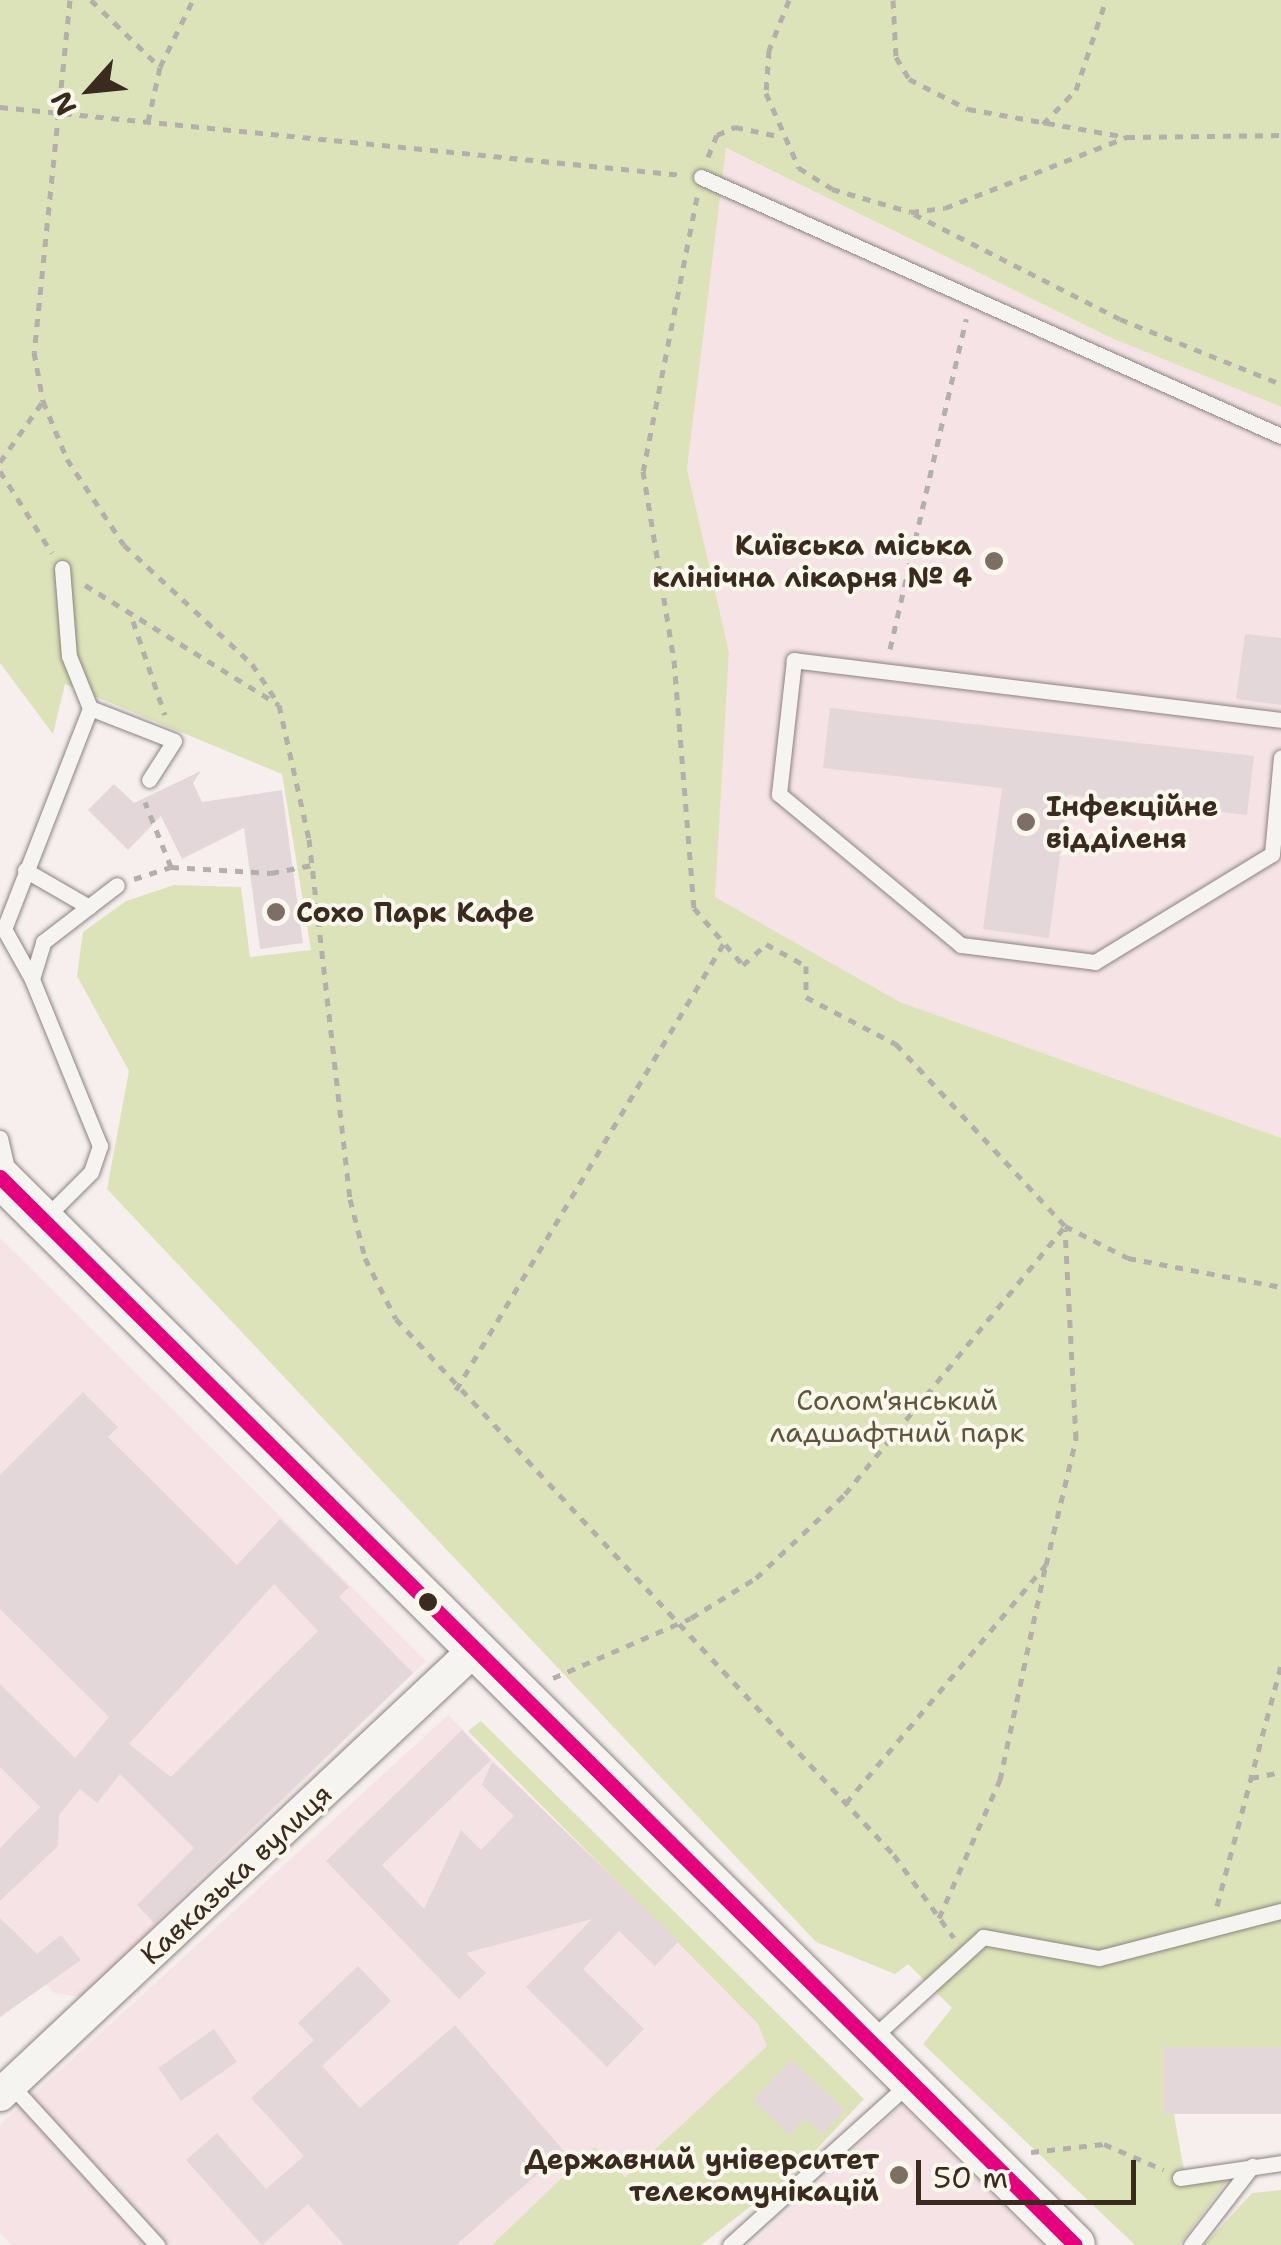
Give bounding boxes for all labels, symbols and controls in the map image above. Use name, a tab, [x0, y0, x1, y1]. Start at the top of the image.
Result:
north arrow	[40, 40, 140, 140]
text: N	[41, 85, 85, 122]
place label: Київська міська клінічна лікарня № 4	[652, 528, 972, 594]
marker: Київська міська клінічна лікарня № 4	[981, 548, 1007, 574]
place label: Інфекційне відділеня	[1046, 789, 1218, 855]
marker: Інфекційне відділеня	[1015, 811, 1037, 833]
place label: Сохо Парк Кафе	[296, 895, 535, 929]
marker: Сохо Парк Кафе	[265, 901, 287, 923]
park label: Солом'янський ладшафтний парк	[770, 1383, 1024, 1449]
unlabelled marker	[418, 1592, 438, 1612]
street label: Кавказька вулиця	[133, 1777, 339, 1971]
scale bar	[921, 2140, 1141, 2202]
place label: Державний університет телекомунікацій	[524, 2142, 879, 2208]
text: 50 m	[933, 2157, 1008, 2198]
marker: Державний університет телекомунікацій	[888, 2164, 910, 2186]

